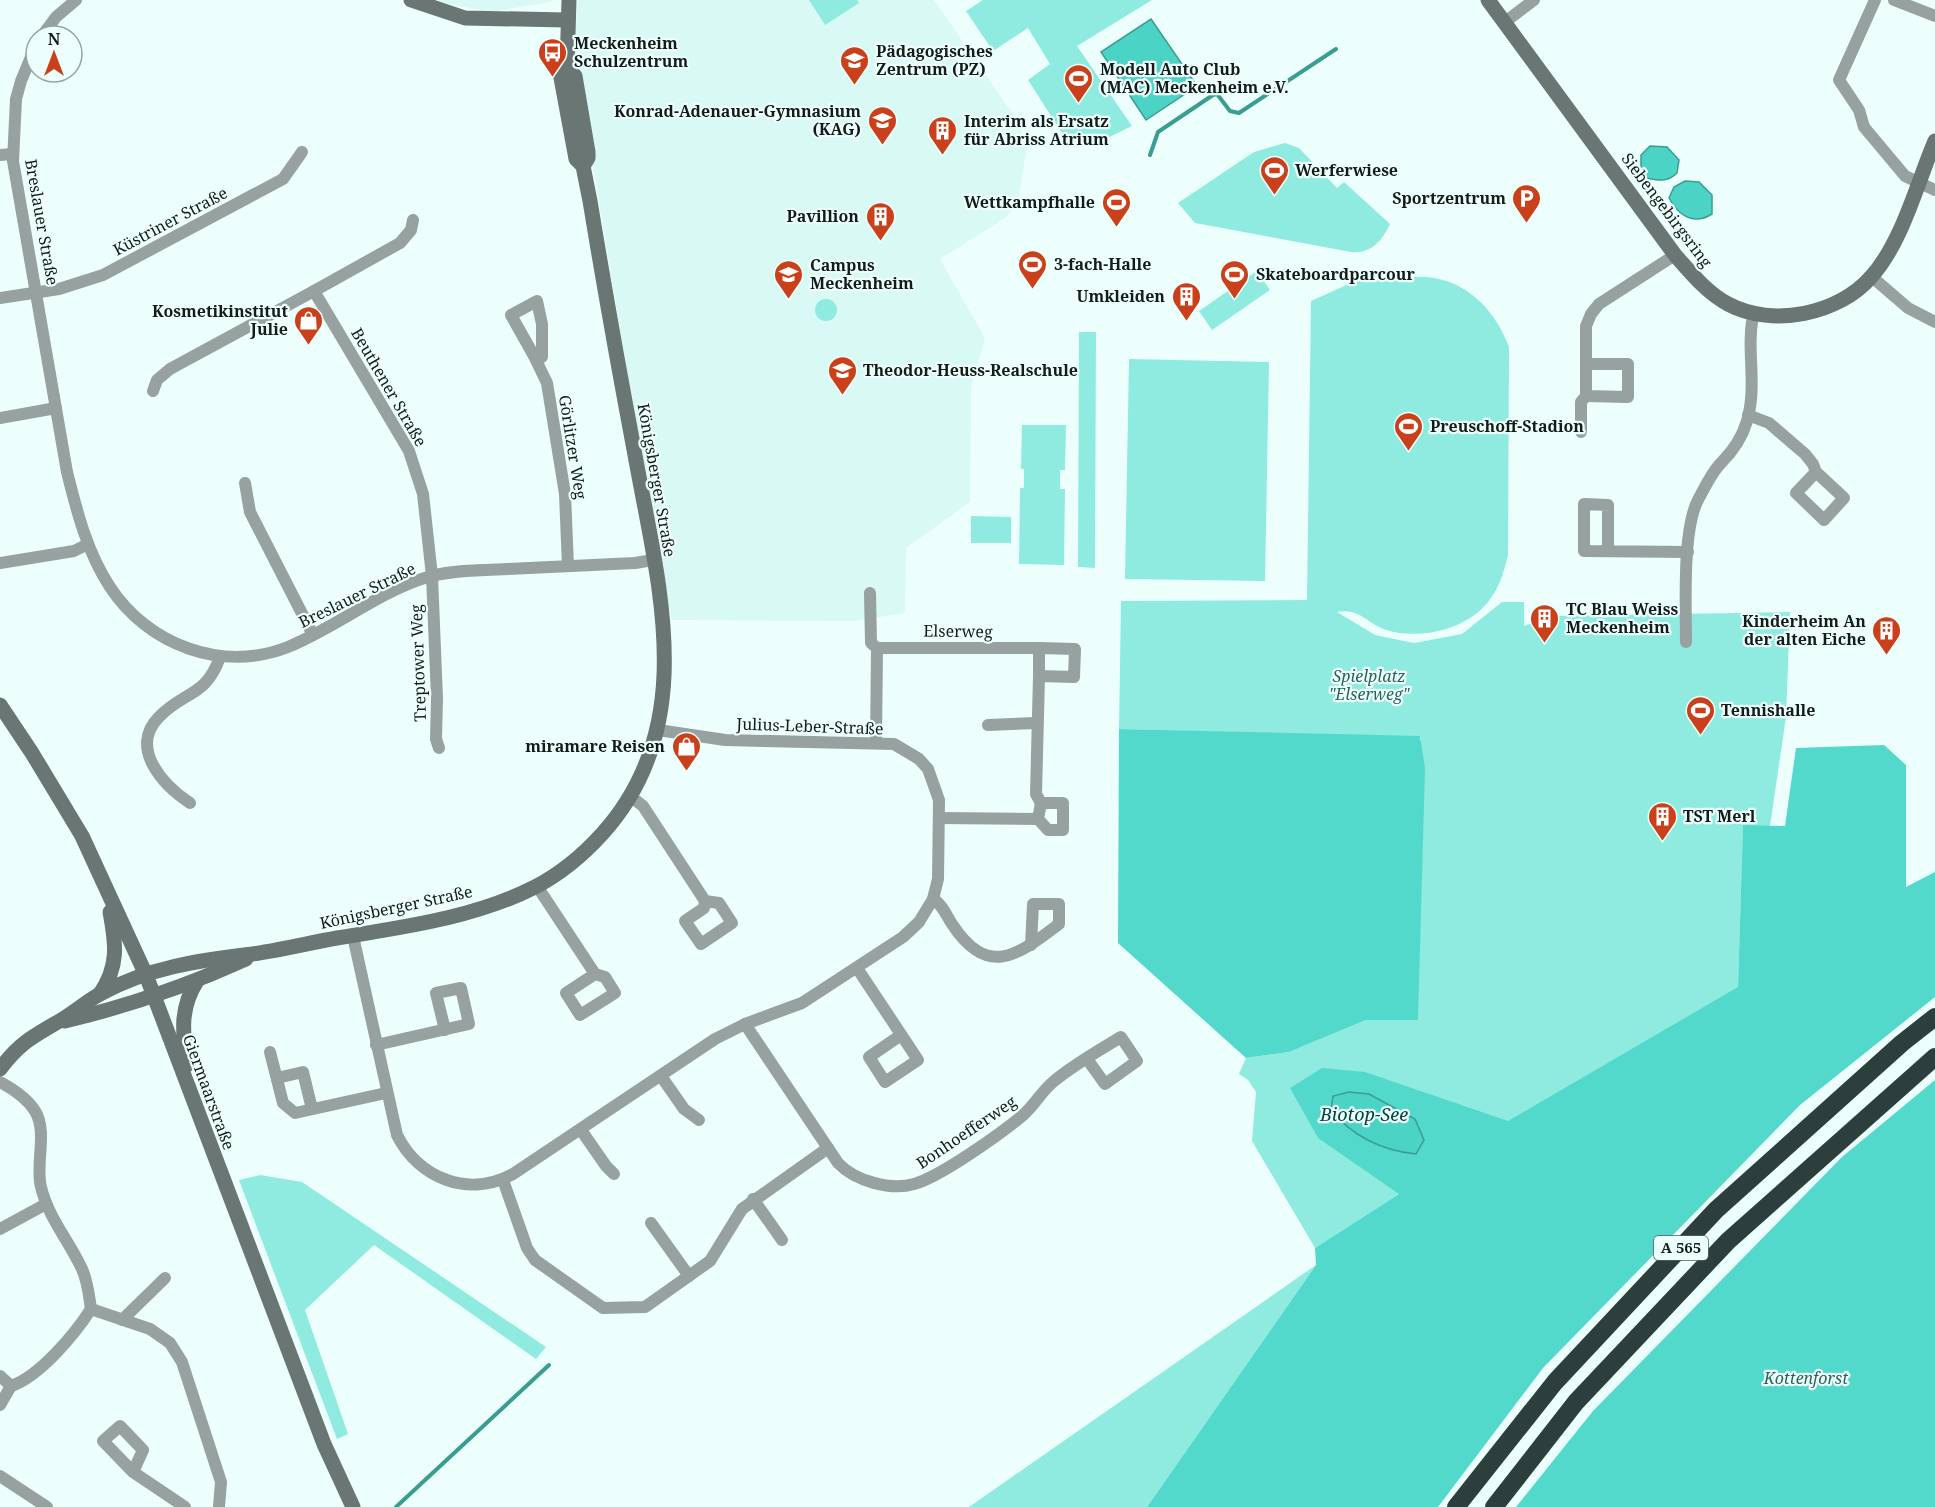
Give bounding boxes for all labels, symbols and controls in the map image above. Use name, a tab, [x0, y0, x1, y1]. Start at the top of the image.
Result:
north arrow	[24, 24, 84, 84]
text: N	[48, 28, 61, 50]
place label: Meckenheim Schulzentrum	[574, 32, 688, 72]
bus stop icon: Meckenheim Schulzentrum	[537, 36, 569, 78]
place label: Pädagogisches Zentrum (PZ)	[876, 40, 993, 80]
school or university icon: Pädagogisches Zentrum (PZ)	[839, 44, 871, 86]
place label: Modell Auto Club (MAC) Meckenheim e.V.	[1100, 58, 1289, 98]
sports icon: Modell Auto Club (MAC) Meckenheim e.V.	[1063, 62, 1095, 104]
place label: Konrad-Adenauer-Gymnasium (KAG)	[614, 100, 861, 140]
school or university icon: Konrad-Adenauer-Gymnasium (KAG)	[866, 104, 898, 146]
place label: Interim als Ersatz für Abriss Atrium	[964, 110, 1109, 150]
building icon: Interim als Ersatz für Abriss Atrium	[927, 114, 959, 156]
street label: Siebengebirgsring	[1617, 148, 1718, 272]
sports icon: Werferwiese	[1258, 154, 1290, 196]
street label: Breslauer Straße	[20, 157, 64, 287]
place label: Werferwiese	[1295, 159, 1398, 181]
street label: Küstriner Straße	[109, 182, 231, 260]
parking icon: Sportzentrum	[1511, 182, 1543, 224]
sports icon: Wettkampfhalle	[1100, 186, 1132, 228]
place label: Sportzentrum	[1392, 187, 1506, 209]
place label: Wettkampfhalle	[964, 191, 1095, 213]
building icon: Pavillion	[864, 200, 896, 242]
place label: Pavillion	[786, 205, 859, 227]
sports icon: 3-fach-Halle	[1017, 248, 1049, 290]
place label: 3-fach-Halle	[1054, 253, 1151, 275]
place label: Campus Meckenheim	[810, 254, 914, 294]
school or university icon: Campus Meckenheim	[773, 258, 805, 300]
sports icon: Skateboardparcour	[1219, 258, 1251, 300]
place label: Skateboardparcour	[1256, 263, 1415, 285]
building icon: Umkleiden	[1170, 280, 1202, 322]
place label: Umkleiden	[1076, 285, 1165, 307]
place label: Kosmetikinstitut Julie	[152, 300, 289, 340]
shop icon: Kosmetikinstitut Julie	[293, 304, 325, 346]
street label: Beuthener Straße	[346, 324, 432, 450]
school or university icon: Theodor-Heuss-Realschule	[826, 354, 858, 396]
place label: Theodor-Heuss-Realschule	[863, 359, 1078, 381]
street label: Görlitzer Weg	[554, 393, 592, 501]
street label: Königsberger Straße	[633, 401, 681, 559]
sports icon: Preuschoff-Stadion	[1393, 410, 1425, 452]
place label: Preuschoff-Stadion	[1430, 415, 1584, 437]
street label: Breslauer Straße	[295, 557, 419, 633]
place label: TC Blau Weiss Meckenheim	[1566, 598, 1678, 638]
building icon: TC Blau Weiss Meckenheim	[1529, 602, 1561, 644]
street label: Treptower Weg	[405, 603, 431, 722]
place label: Kinderheim An der alten Eiche	[1742, 610, 1866, 650]
building icon: Kinderheim An der alten Eiche	[1871, 614, 1903, 656]
street label: Elserweg	[923, 619, 993, 643]
park label: Spielplatz "Elserweg"	[1329, 665, 1411, 705]
sports icon: Tennishalle	[1684, 694, 1716, 736]
place label: Tennishalle	[1721, 699, 1815, 721]
street label: Julius-Leber-Straße	[735, 712, 884, 740]
shop icon: miramare Reisen	[670, 730, 702, 772]
place label: miramare Reisen	[525, 735, 665, 757]
building icon: TST Merl	[1646, 800, 1678, 842]
place label: TST Merl	[1683, 805, 1756, 827]
street label: Königsberger Straße	[318, 880, 474, 934]
street label: Giermaarstraße	[178, 1031, 240, 1153]
street label: Bonhoefferweg	[912, 1090, 1021, 1174]
water label: Biotop-See	[1319, 1102, 1408, 1126]
road number: A 565	[1654, 1236, 1708, 1260]
park label: Kottenforst	[1763, 1367, 1848, 1389]

